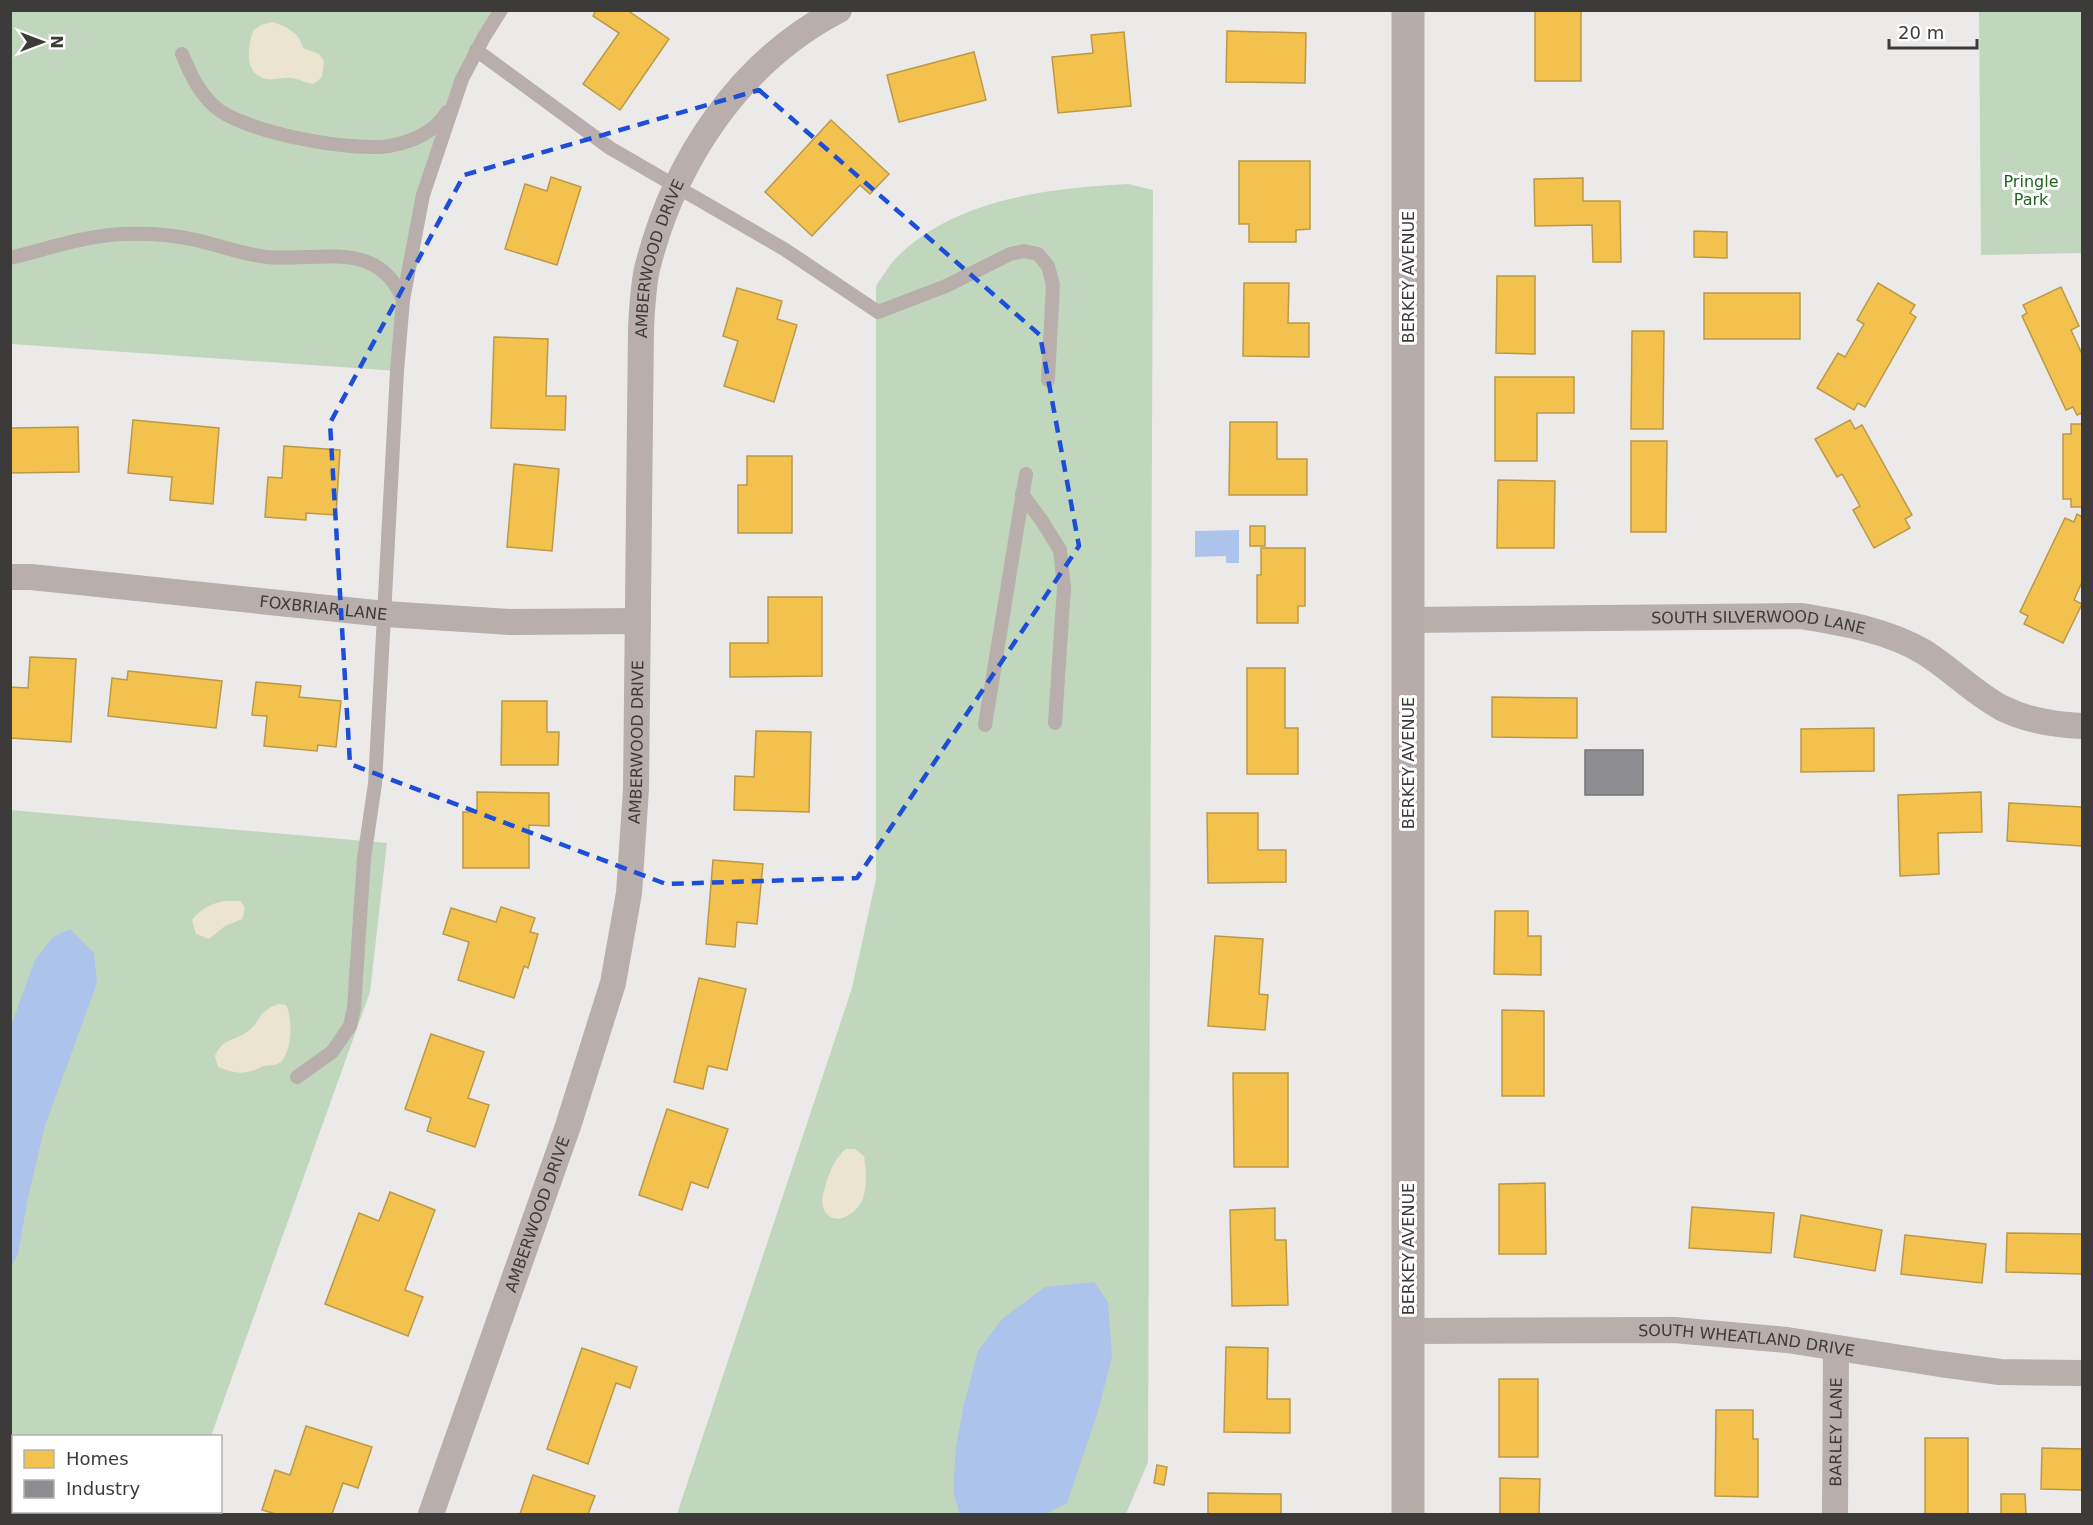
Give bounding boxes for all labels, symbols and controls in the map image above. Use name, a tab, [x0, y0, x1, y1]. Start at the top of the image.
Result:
north arrow	[12, 12, 72, 72]
scale bar	[1889, 12, 1978, 50]
text: 20 m	[1898, 22, 1944, 43]
text: N	[47, 35, 66, 49]
park label: Pringle Park	[2004, 172, 2058, 209]
street label: AMBERWOOD DRIVE	[631, 176, 688, 338]
street label: BERKEY AVENUE	[1399, 211, 1418, 343]
street label: FOXBRIAR LANE	[259, 591, 388, 624]
street label: SOUTH SILVERWOOD LANE	[1651, 606, 1868, 638]
street label: AMBERWOOD DRIVE	[624, 660, 647, 825]
street label: BERKEY AVENUE	[1399, 697, 1418, 829]
street label: AMBERWOOD DRIVE	[501, 1134, 573, 1295]
street label: BERKEY AVENUE	[1399, 1183, 1418, 1315]
street label: SOUTH WHEATLAND DRIVE	[1638, 1320, 1856, 1360]
street label: BARLEY LANE	[1826, 1377, 1845, 1487]
legend	[12, 1435, 222, 1513]
text: Homes	[66, 1448, 129, 1469]
text: Industry	[66, 1478, 140, 1499]

